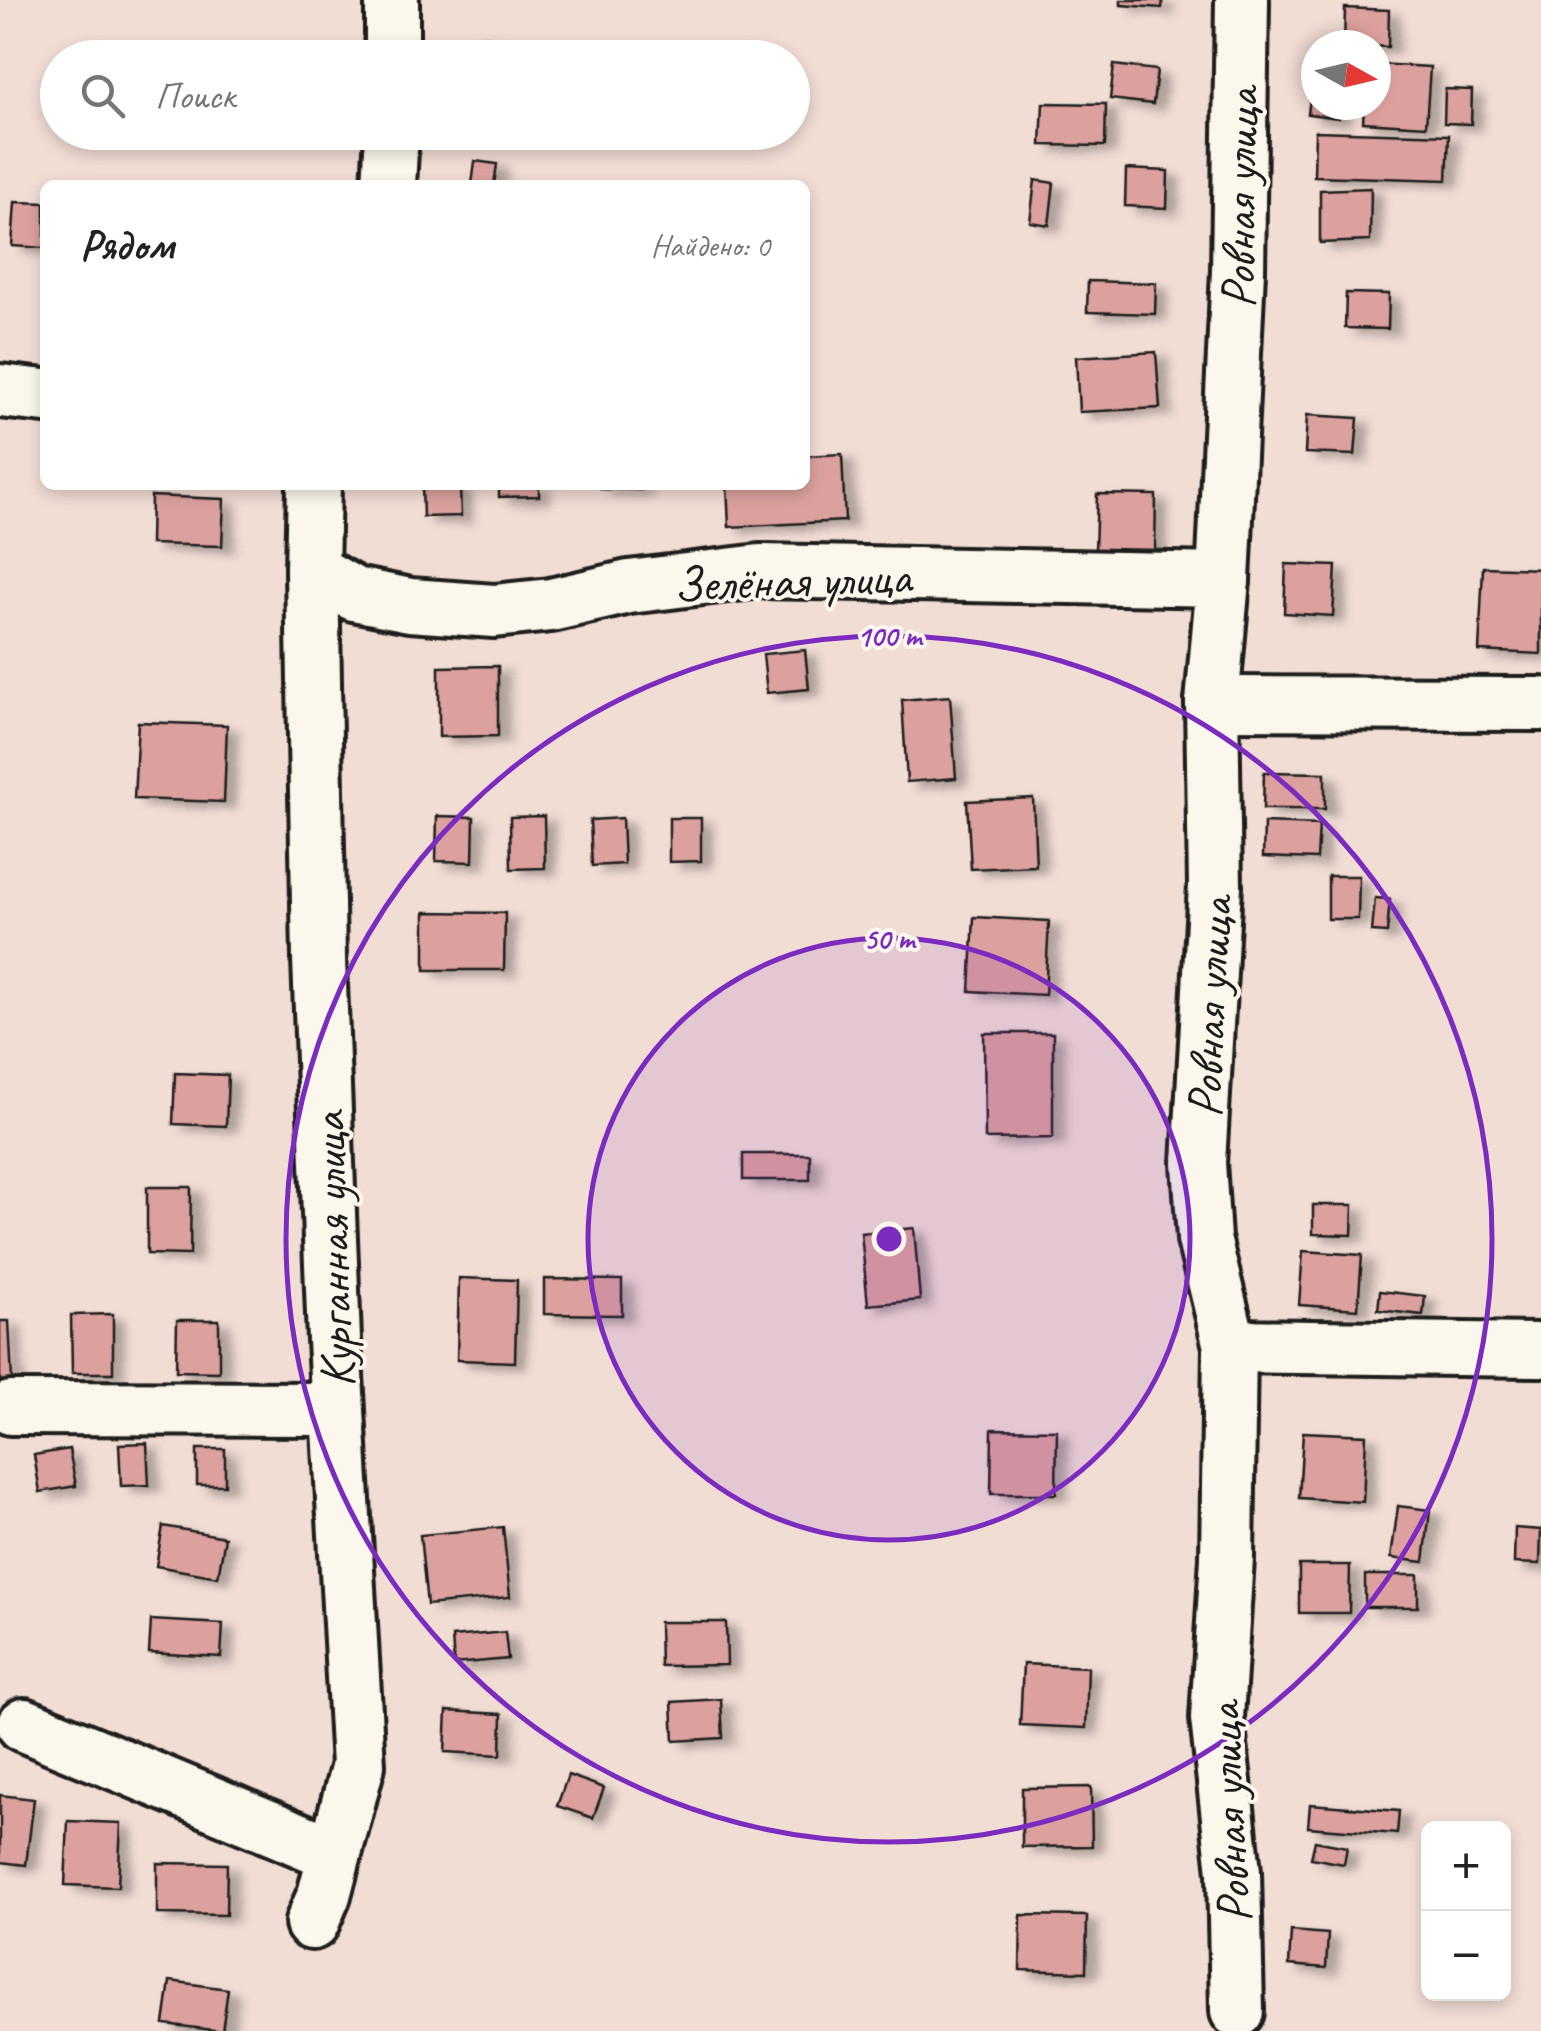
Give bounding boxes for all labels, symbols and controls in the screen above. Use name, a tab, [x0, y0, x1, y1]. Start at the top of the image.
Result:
north arrow	[1301, 30, 1391, 120]
search box	[40, 40, 810, 150]
icon: search	[75, 68, 130, 123]
text: Поиск	[155, 72, 235, 119]
street label: Ровная улица	[1206, 83, 1273, 309]
text: Рядом	[80, 219, 174, 272]
text: Найдено: 0	[651, 225, 770, 266]
street label: Зелёная улица	[672, 545, 915, 616]
text: 100 m	[857, 617, 924, 655]
street label: Ровная улица	[1172, 891, 1247, 1119]
text: 50 m	[864, 920, 917, 958]
street label: Курганная улица	[296, 1108, 369, 1389]
centre of rings	[871, 1221, 907, 1257]
street label: Ровная улица	[1191, 1697, 1266, 1925]
map controls	[1421, 1821, 1511, 2001]
button: +	[1421, 1821, 1511, 1911]
button: −	[1421, 1911, 1511, 2001]

